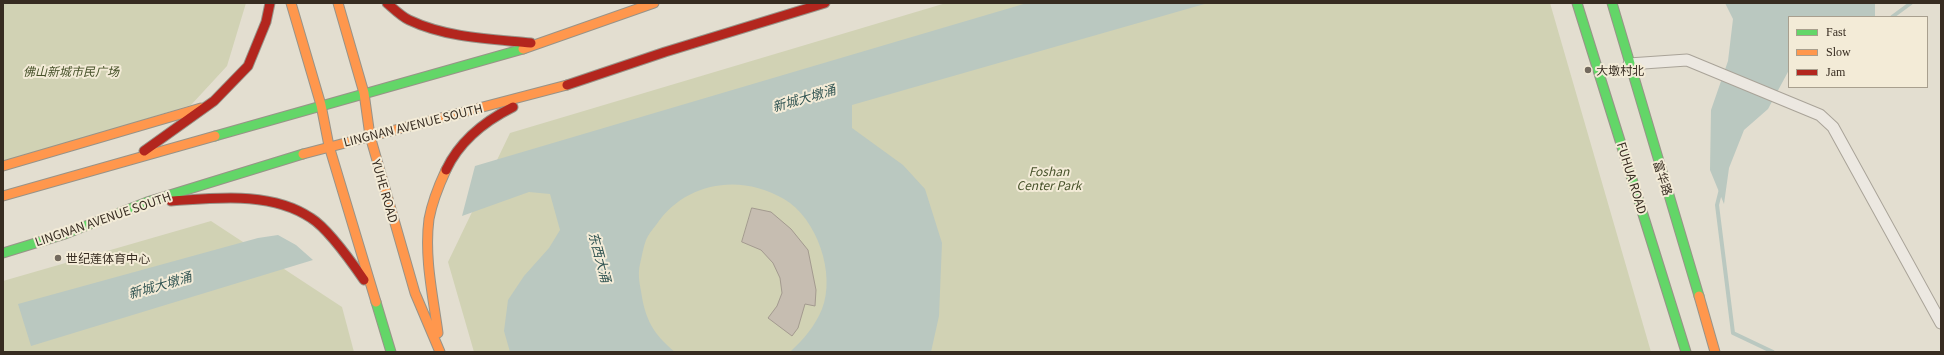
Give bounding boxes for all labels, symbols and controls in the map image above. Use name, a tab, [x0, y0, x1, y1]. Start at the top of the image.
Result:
legend	[1788, 16, 1928, 88]
text: Fast	[1826, 25, 1846, 39]
text: Slow	[1826, 45, 1851, 59]
place label: 大墩村北	[1596, 63, 1644, 77]
park label: 佛山新城市民广场	[23, 64, 119, 78]
marker: 大墩村北	[1583, 65, 1593, 75]
text: Jam	[1826, 65, 1845, 79]
water label: 新城大墩涌	[771, 82, 837, 114]
street label: LINGNAN AVENUE SOUTH	[342, 101, 484, 149]
street label: FUHUA ROAD	[1614, 140, 1650, 216]
street label: YUHE ROAD	[369, 158, 401, 224]
street label: 富华路	[1651, 159, 1675, 197]
park label: Foshan Center Park	[1017, 164, 1081, 192]
street label: LINGNAN AVENUE SOUTH	[33, 189, 173, 249]
water label: 东西大涌	[586, 230, 614, 284]
place label: 世纪莲体育中心	[66, 251, 150, 265]
marker: 世纪莲体育中心	[53, 253, 63, 263]
water label: 新城大墩涌	[127, 269, 193, 301]

